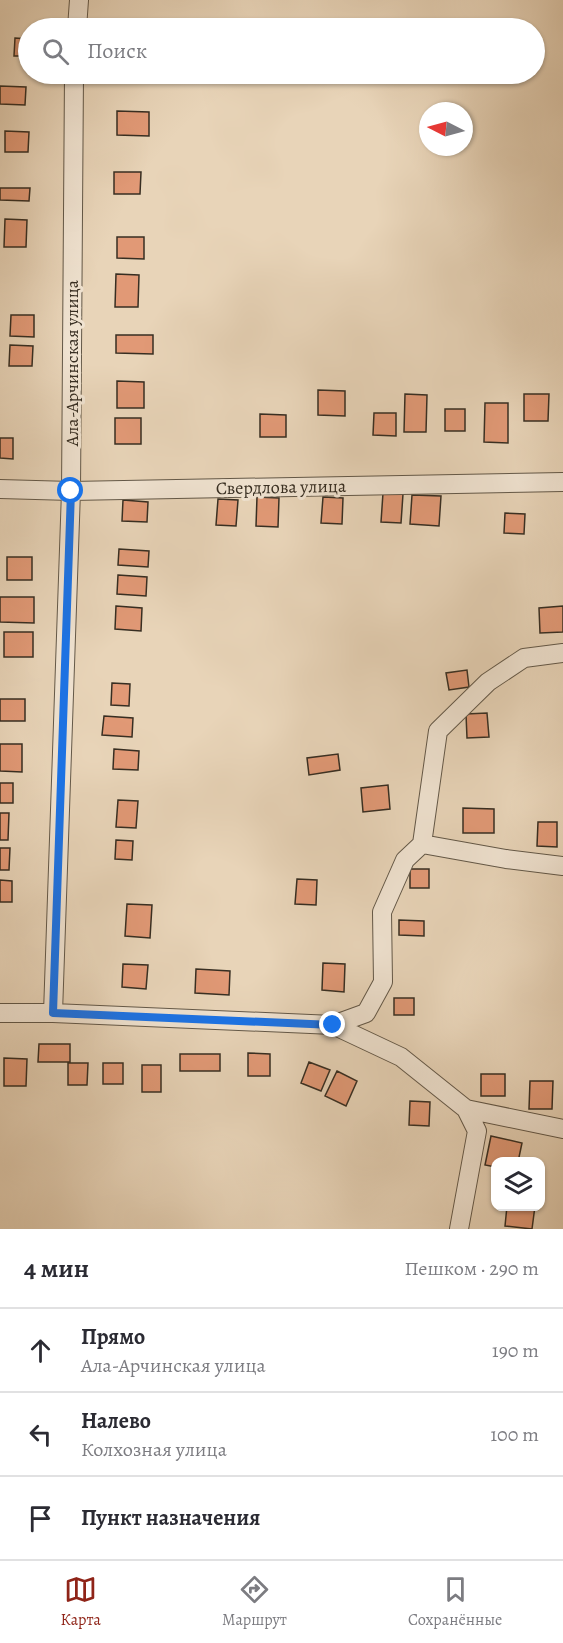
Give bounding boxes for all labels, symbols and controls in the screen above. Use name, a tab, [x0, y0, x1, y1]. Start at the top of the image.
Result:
search box	[18, 18, 545, 84]
icon: search	[39, 35, 72, 68]
text: Поиск	[87, 36, 147, 66]
north arrow	[419, 102, 473, 156]
street label: Ала-Арчинская улица	[60, 279, 84, 447]
street label: Свердлова улица	[216, 474, 347, 500]
route start	[57, 477, 83, 503]
route end	[319, 1011, 345, 1037]
map controls	[491, 1157, 545, 1211]
button: layers	[491, 1157, 545, 1211]
text: 4 мин	[24, 1251, 89, 1286]
text: Пешком · 290 m	[404, 1255, 539, 1282]
text: Прямо	[81, 1322, 145, 1352]
icon: ahead	[24, 1334, 57, 1367]
text: 190 m	[492, 1337, 539, 1364]
text: Ала-Арчинская улица	[81, 1352, 266, 1379]
text: Налево	[81, 1406, 151, 1436]
icon: left	[24, 1418, 57, 1451]
text: 100 m	[490, 1421, 539, 1448]
text: Колхозная улица	[81, 1436, 227, 1463]
icon: arrive	[24, 1502, 57, 1535]
text: Пункт назначения	[81, 1503, 260, 1533]
tab: Карта	[61, 1573, 101, 1631]
tab: Маршрут	[222, 1573, 287, 1631]
tab: Сохранённые	[408, 1573, 502, 1631]

